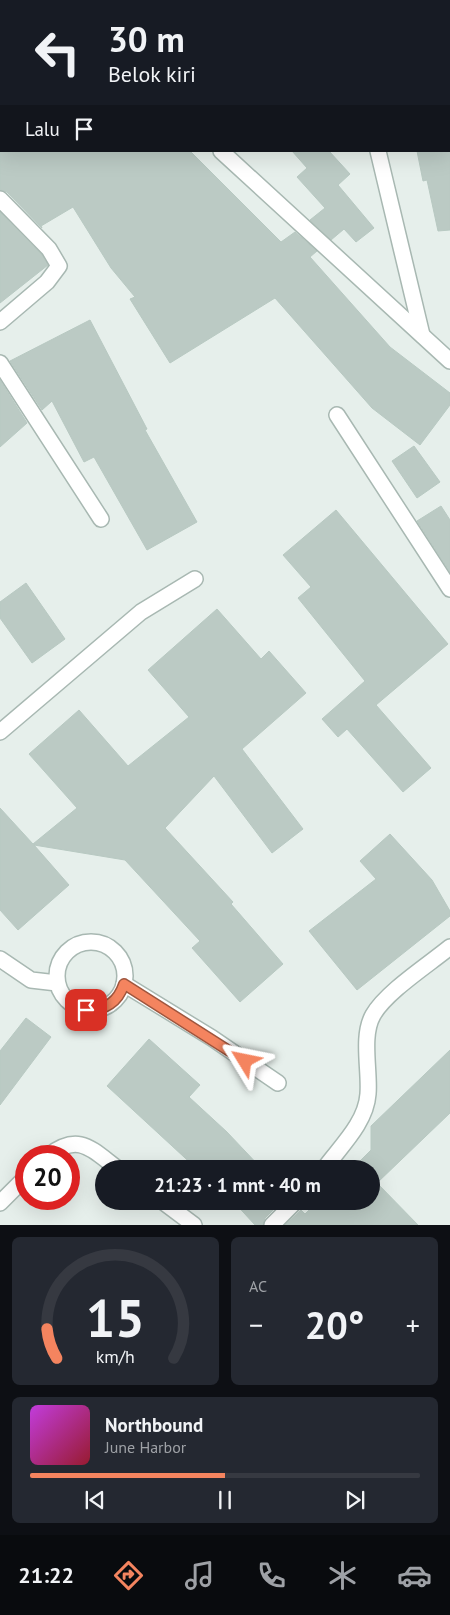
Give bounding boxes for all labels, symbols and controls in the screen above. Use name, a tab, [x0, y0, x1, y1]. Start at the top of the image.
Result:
text: 30 m	[108, 16, 185, 62]
icon: left	[25, 20, 90, 85]
text: Belok kiri	[108, 60, 196, 88]
icon: arrive	[70, 115, 98, 143]
text: Lalu	[25, 117, 60, 141]
pin	[65, 989, 107, 1031]
icon: arrive	[72, 996, 100, 1024]
position arrow	[218, 1034, 270, 1086]
speed limit sign: 20	[15, 1145, 80, 1210]
text: 21:23 · 1 mnt · 40 m	[154, 1173, 321, 1197]
text: AC	[249, 1276, 267, 1296]
text: 15	[86, 1284, 145, 1351]
text: 20°	[305, 1300, 364, 1349]
text: −	[249, 1306, 263, 1343]
text: +	[406, 1306, 420, 1343]
text: km/h	[96, 1345, 135, 1368]
text: Northbound	[105, 1413, 203, 1437]
text: June Harbor	[105, 1437, 186, 1457]
icon: previous	[81, 1486, 109, 1514]
icon: pause	[211, 1486, 239, 1514]
icon: next	[341, 1486, 369, 1514]
icon: directions	[111, 1558, 146, 1593]
icon: music	[182, 1558, 217, 1593]
icon: phone	[254, 1558, 289, 1593]
icon: climate	[325, 1558, 360, 1593]
icon: car	[397, 1558, 432, 1593]
text: 21:22	[18, 1561, 74, 1589]

